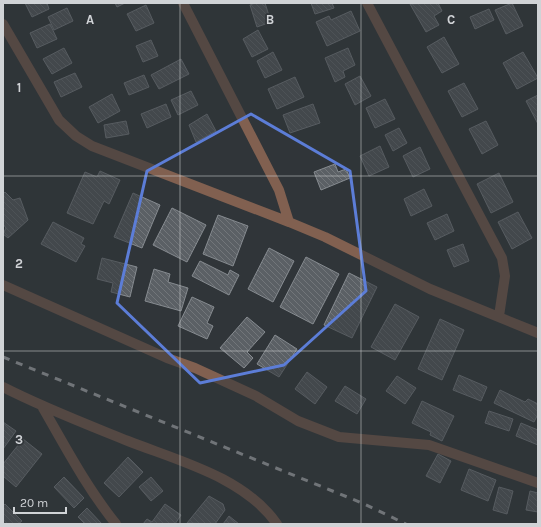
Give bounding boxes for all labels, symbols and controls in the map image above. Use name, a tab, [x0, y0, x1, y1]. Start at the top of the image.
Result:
text: A	[86, 12, 94, 27]
text: B	[266, 12, 274, 27]
text: C	[447, 12, 455, 27]
text: 1	[17, 80, 21, 95]
text: 2	[15, 256, 23, 271]
text: 3	[15, 432, 23, 447]
scale bar	[14, 489, 66, 515]
text: 20 m	[20, 496, 48, 510]

